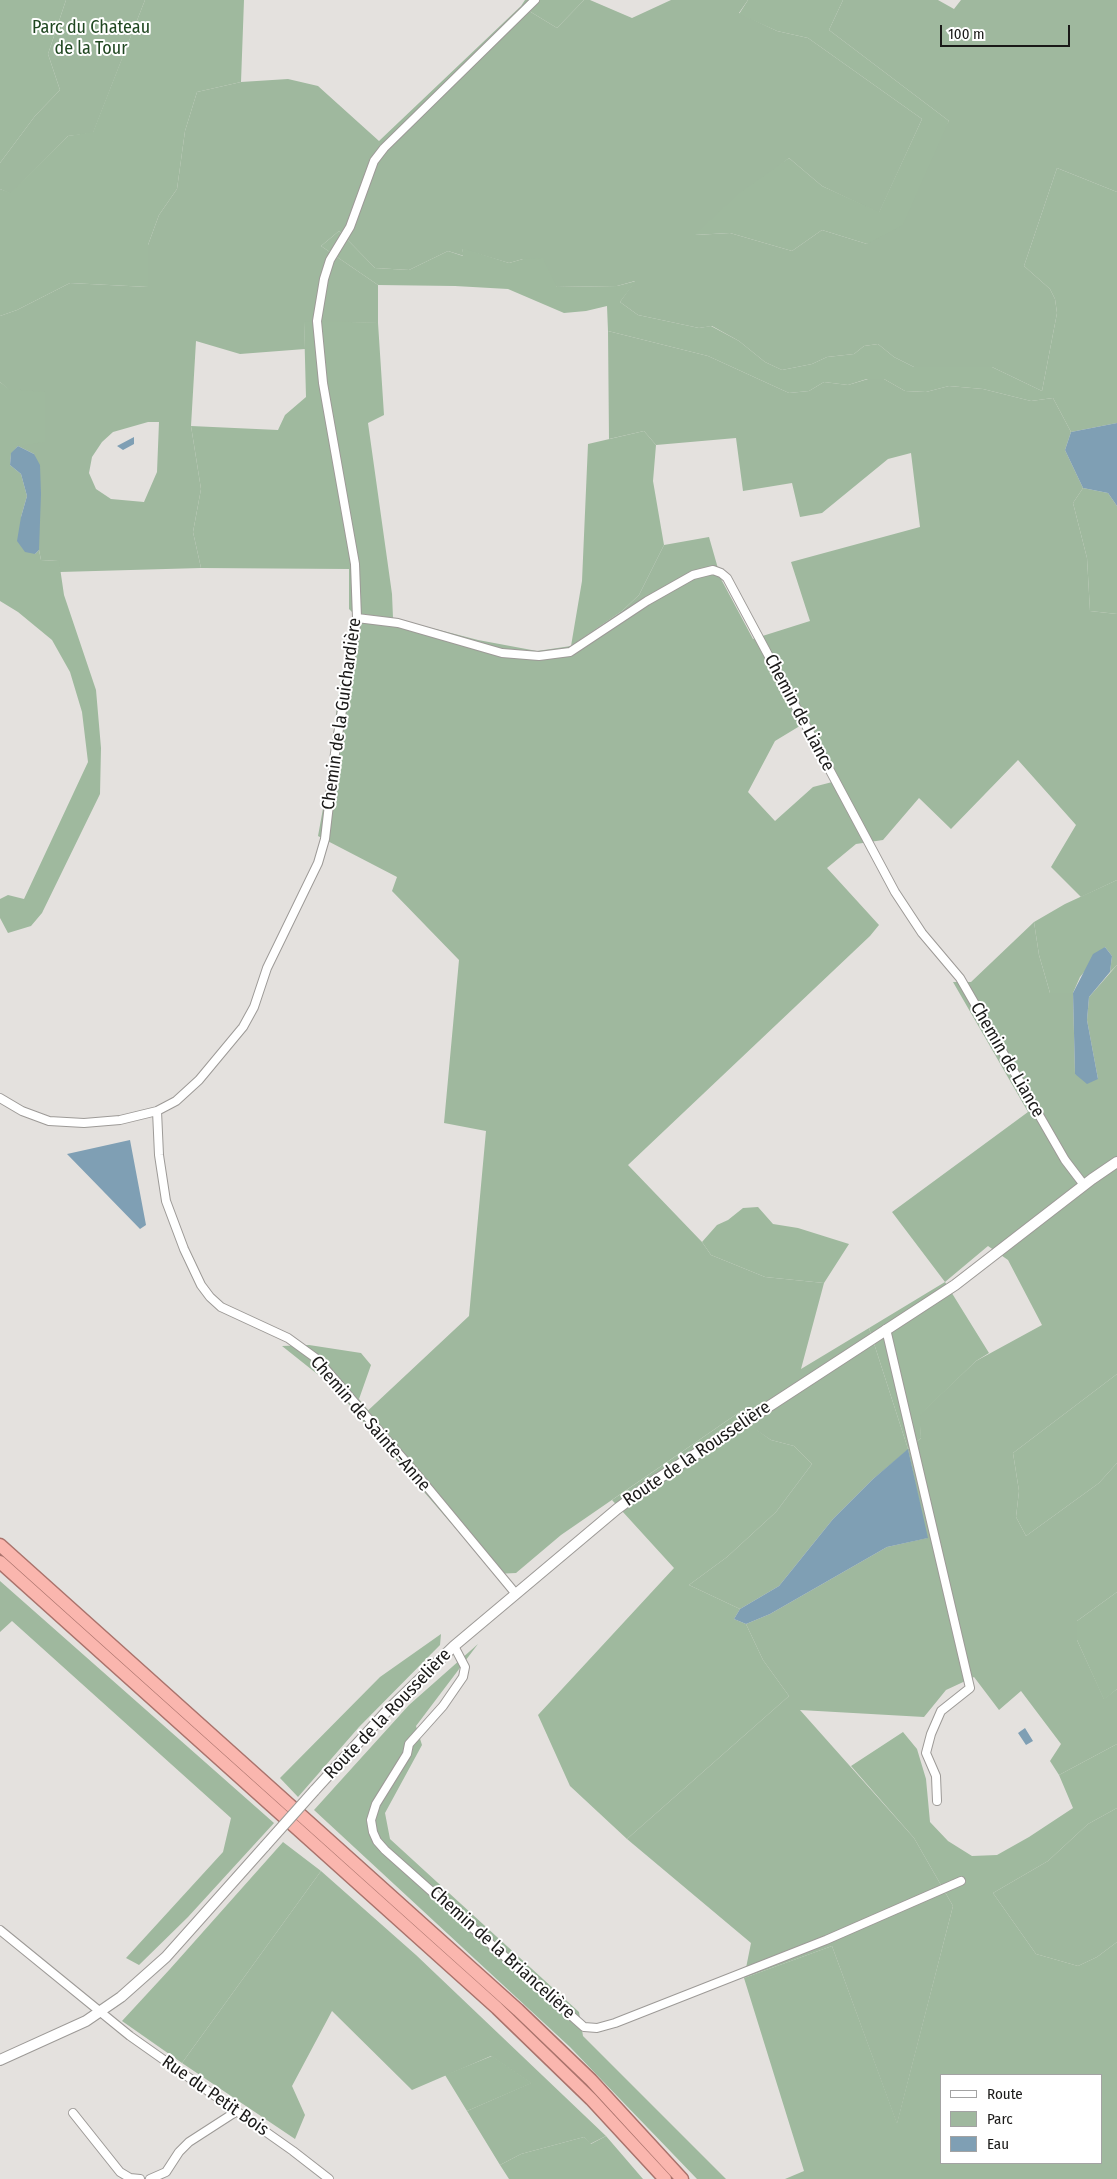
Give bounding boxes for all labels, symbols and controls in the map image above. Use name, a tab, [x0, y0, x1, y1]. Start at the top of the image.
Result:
scale bar	[942, 15, 1072, 47]
park label: Parc du Chateau de la Tour	[32, 17, 150, 59]
text: 100 m	[948, 25, 985, 43]
street label: Chemin de la Guichardière	[318, 617, 366, 811]
street label: Chemin de Liance	[759, 651, 839, 775]
street label: Chemin de Liance	[965, 999, 1049, 1121]
street label: Chemin de Sainte-Anne	[305, 1352, 435, 1496]
street label: Route de la Rousselière	[619, 1397, 775, 1511]
street label: Route de la Rousselière	[320, 1644, 456, 1784]
street label: Chemin de la Briancelière	[425, 1882, 579, 2024]
street label: Rue du Petit Bois	[157, 2051, 273, 2141]
legend	[940, 2074, 1102, 2164]
text: Route	[987, 2085, 1023, 2103]
text: Parc	[987, 2110, 1013, 2128]
text: Eau	[987, 2135, 1009, 2153]

